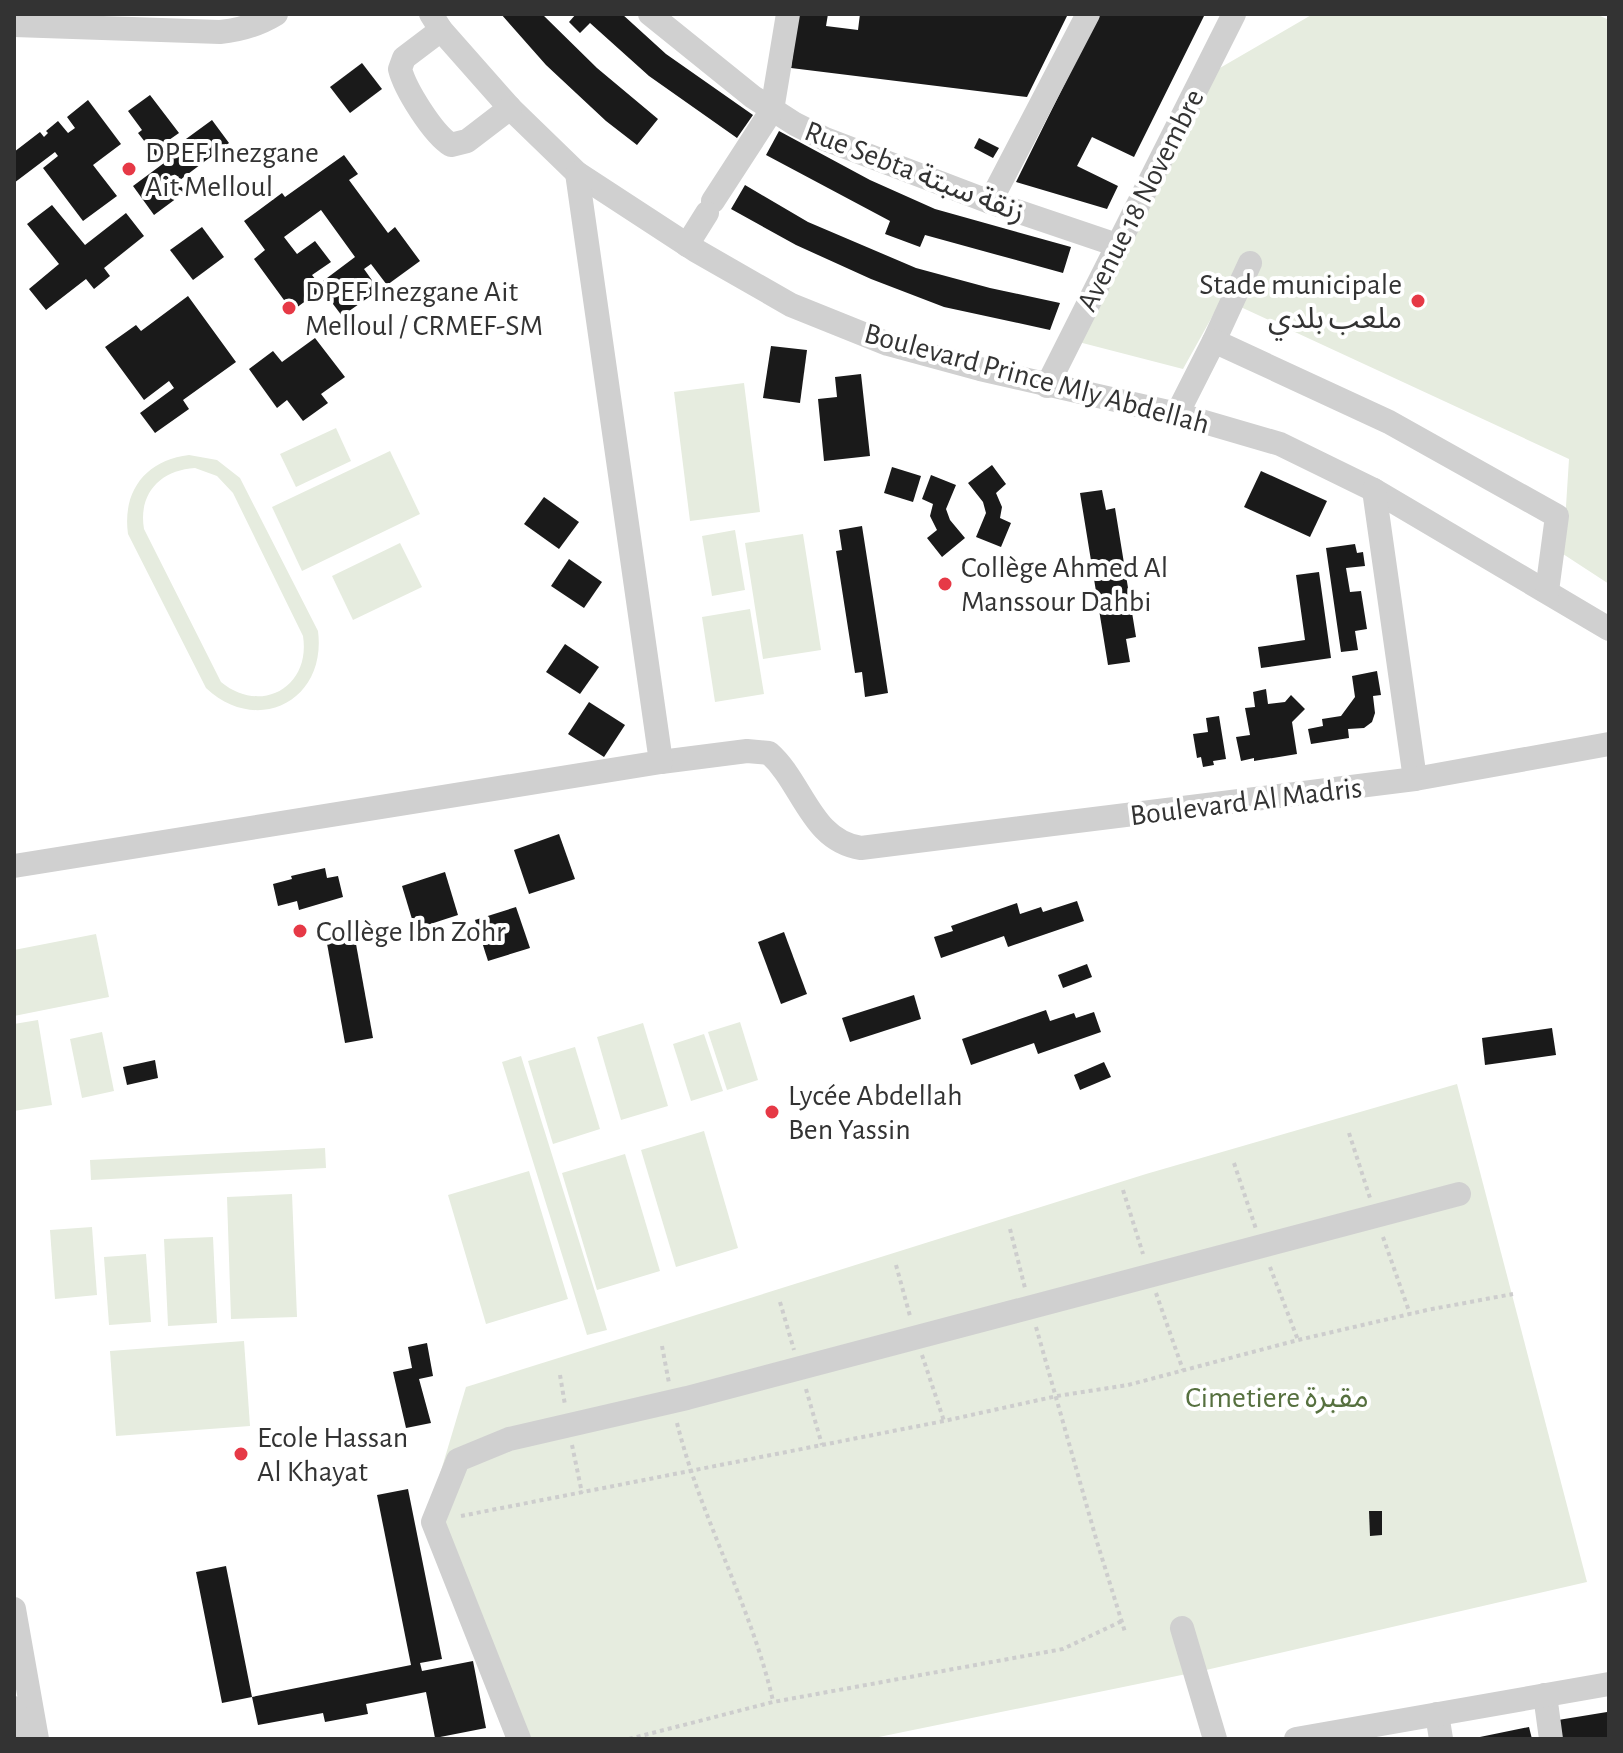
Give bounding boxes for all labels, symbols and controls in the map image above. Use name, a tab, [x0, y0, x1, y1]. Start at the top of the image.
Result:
street label: Avenue 18 Novembre	[1072, 85, 1210, 316]
street label: Rue Sebta زنقة سبتة	[800, 116, 1029, 229]
place label: DPEF Inezgane Ait Melloul	[145, 138, 319, 202]
marker: DPEF Inezgane Ait Melloul	[120, 160, 138, 178]
place label: Stade municipale ملعب بلدي	[1199, 270, 1402, 341]
place label: DPEF Inezgane Ait Melloul / CRMEF-SM	[305, 277, 543, 341]
marker: Stade municipale ملعب بلدي	[1409, 292, 1427, 310]
marker: DPEF Inezgane Ait Melloul / CRMEF-SM	[280, 299, 298, 317]
street label: Boulevard Prince Mly Abdellah	[861, 318, 1213, 440]
place label: Collège Ahmed Al Manssour Dahbi	[961, 553, 1168, 617]
marker: Collège Ahmed Al Manssour Dahbi	[936, 575, 954, 593]
street label: Boulevard Al Madris	[1128, 773, 1364, 831]
place label: Collège Ibn Zohr	[316, 917, 506, 947]
marker: Collège Ibn Zohr	[291, 922, 309, 940]
place label: Lycée Abdellah Ben Yassin	[788, 1081, 963, 1145]
marker: Lycée Abdellah Ben Yassin	[763, 1103, 781, 1121]
park label: Cimetiere مقبرة	[1185, 1383, 1369, 1414]
place label: Ecole Hassan Al Khayat	[257, 1423, 408, 1487]
marker: Ecole Hassan Al Khayat	[232, 1445, 250, 1463]

